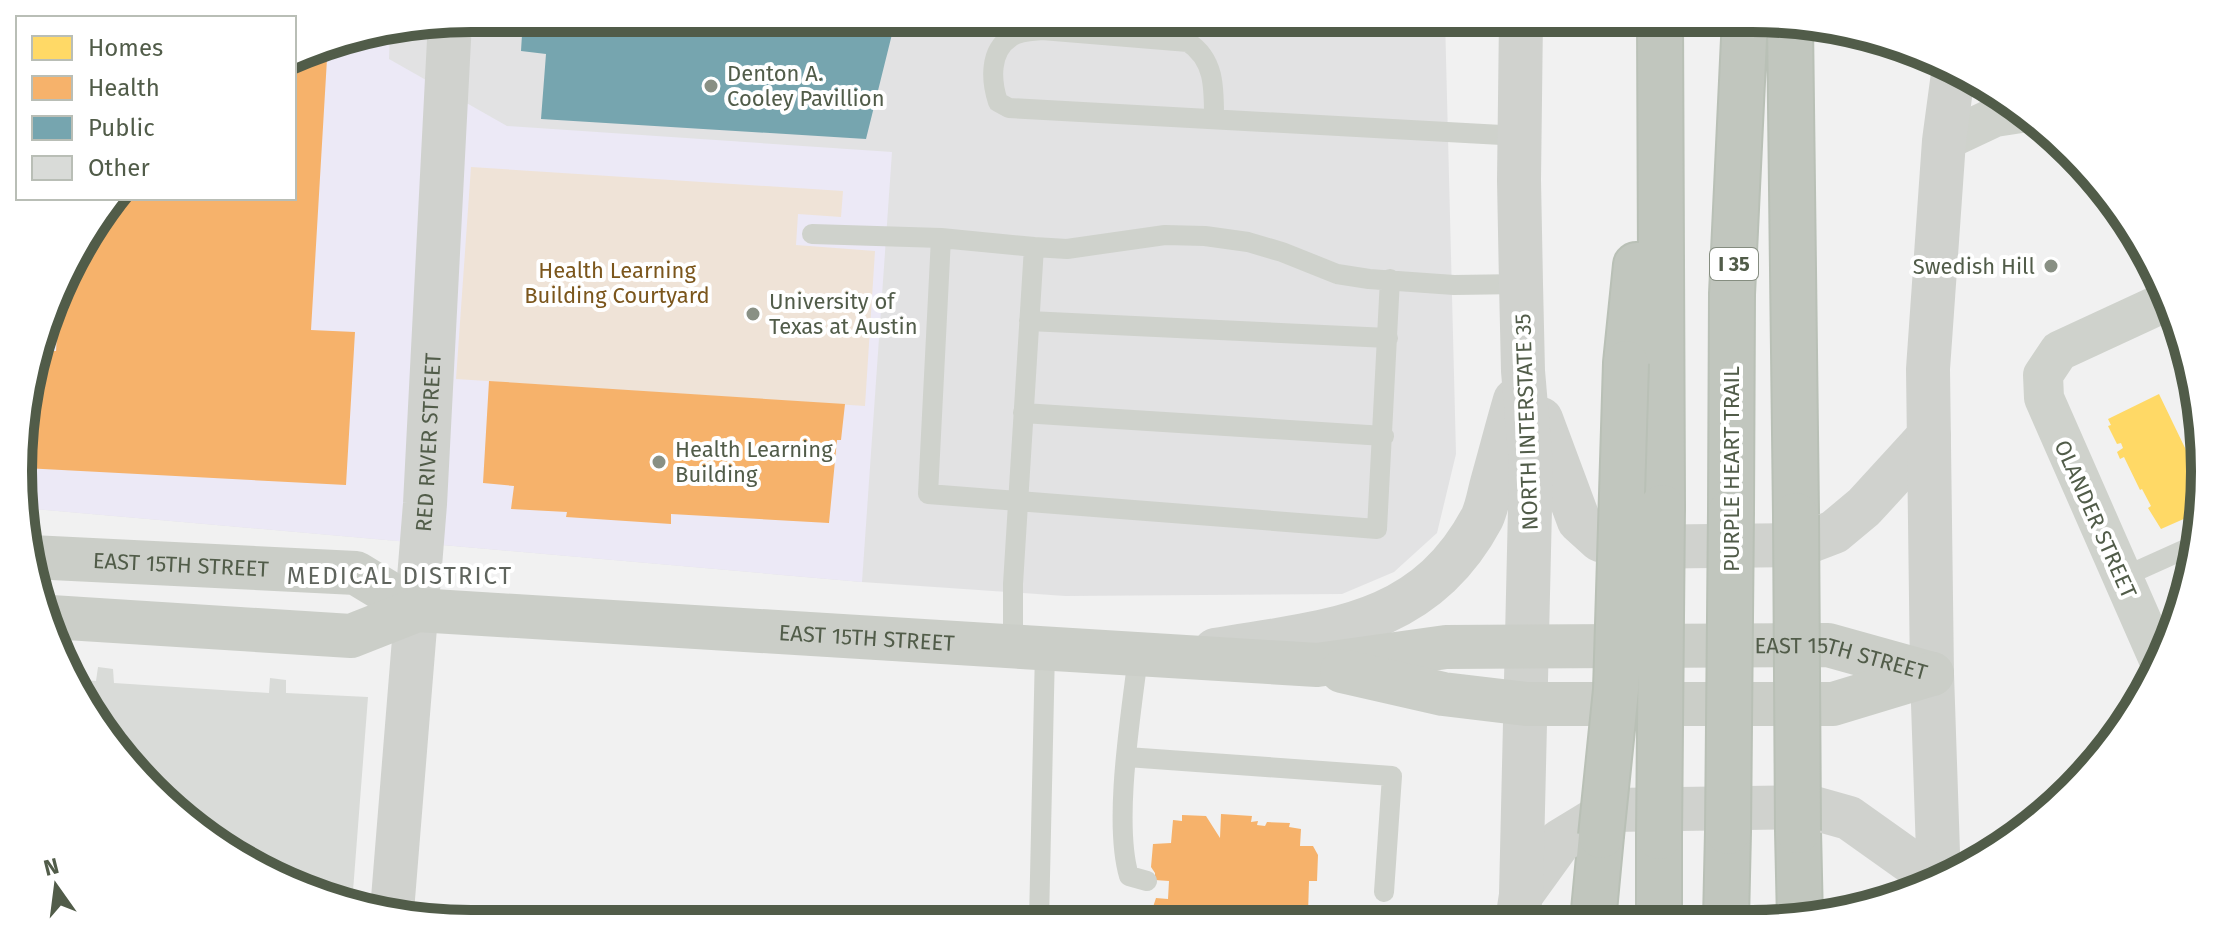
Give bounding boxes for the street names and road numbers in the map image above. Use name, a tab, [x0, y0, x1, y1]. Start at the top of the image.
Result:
road number: I 35	[1710, 248, 1758, 280]
street label: NORTH INTERSTATE 35	[1509, 313, 1544, 531]
street label: RED RIVER STREET	[410, 352, 447, 533]
street label: PURPLE HEART TRAIL	[1718, 366, 1745, 572]
street label: OLANDER STREET	[2049, 436, 2143, 603]
street label: EAST 15TH STREET	[92, 547, 270, 583]
street label: EAST 15TH STREET	[778, 619, 956, 657]
street label: EAST 15TH STREET	[1754, 632, 1931, 686]

